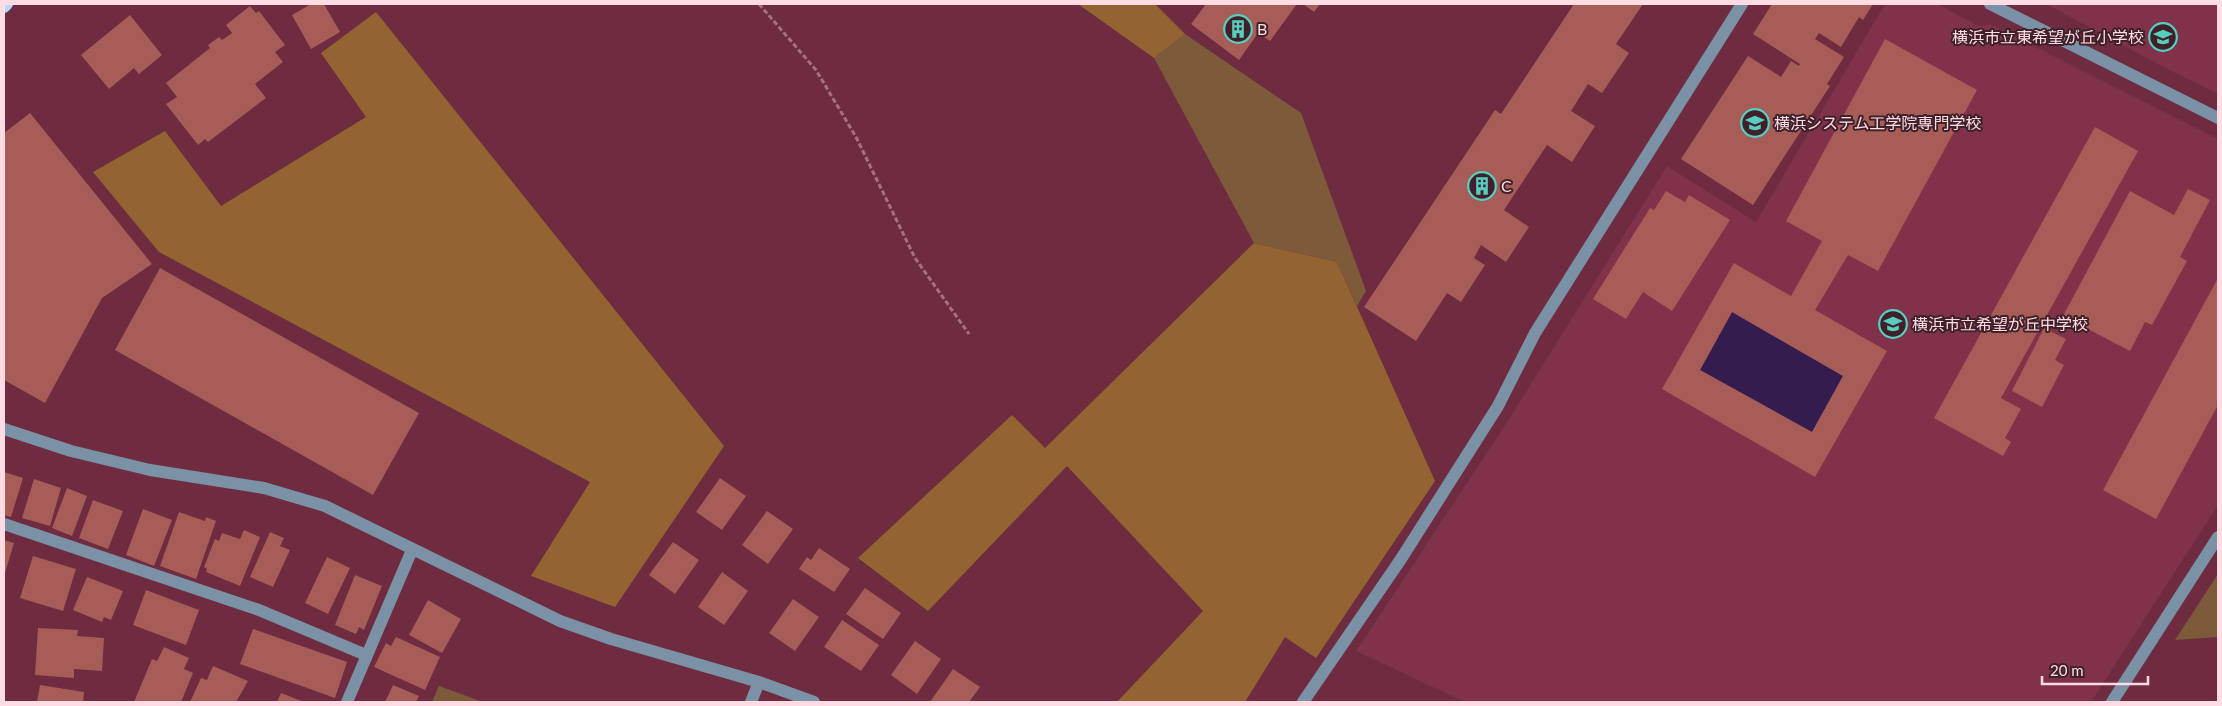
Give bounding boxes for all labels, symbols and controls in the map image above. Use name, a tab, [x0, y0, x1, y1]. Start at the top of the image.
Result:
building icon: B	[1223, 14, 1253, 44]
place label: B	[1257, 19, 1267, 38]
school or university icon: 横浜市立東希望が丘小学校	[2148, 22, 2178, 52]
place label: 横浜市立東希望が丘小学校	[1952, 27, 2144, 46]
school or university icon: 横浜システム工学院専門学校	[1740, 108, 1770, 138]
place label: 横浜システム工学院専門学校	[1774, 113, 1982, 132]
building icon: C	[1467, 171, 1497, 201]
place label: C	[1501, 176, 1512, 195]
school or university icon: 横浜市立希望が丘中学校	[1878, 309, 1908, 339]
place label: 横浜市立希望が丘中学校	[1912, 314, 2088, 333]
scale bar	[2042, 654, 2148, 686]
text: 20 m	[2050, 661, 2084, 679]

